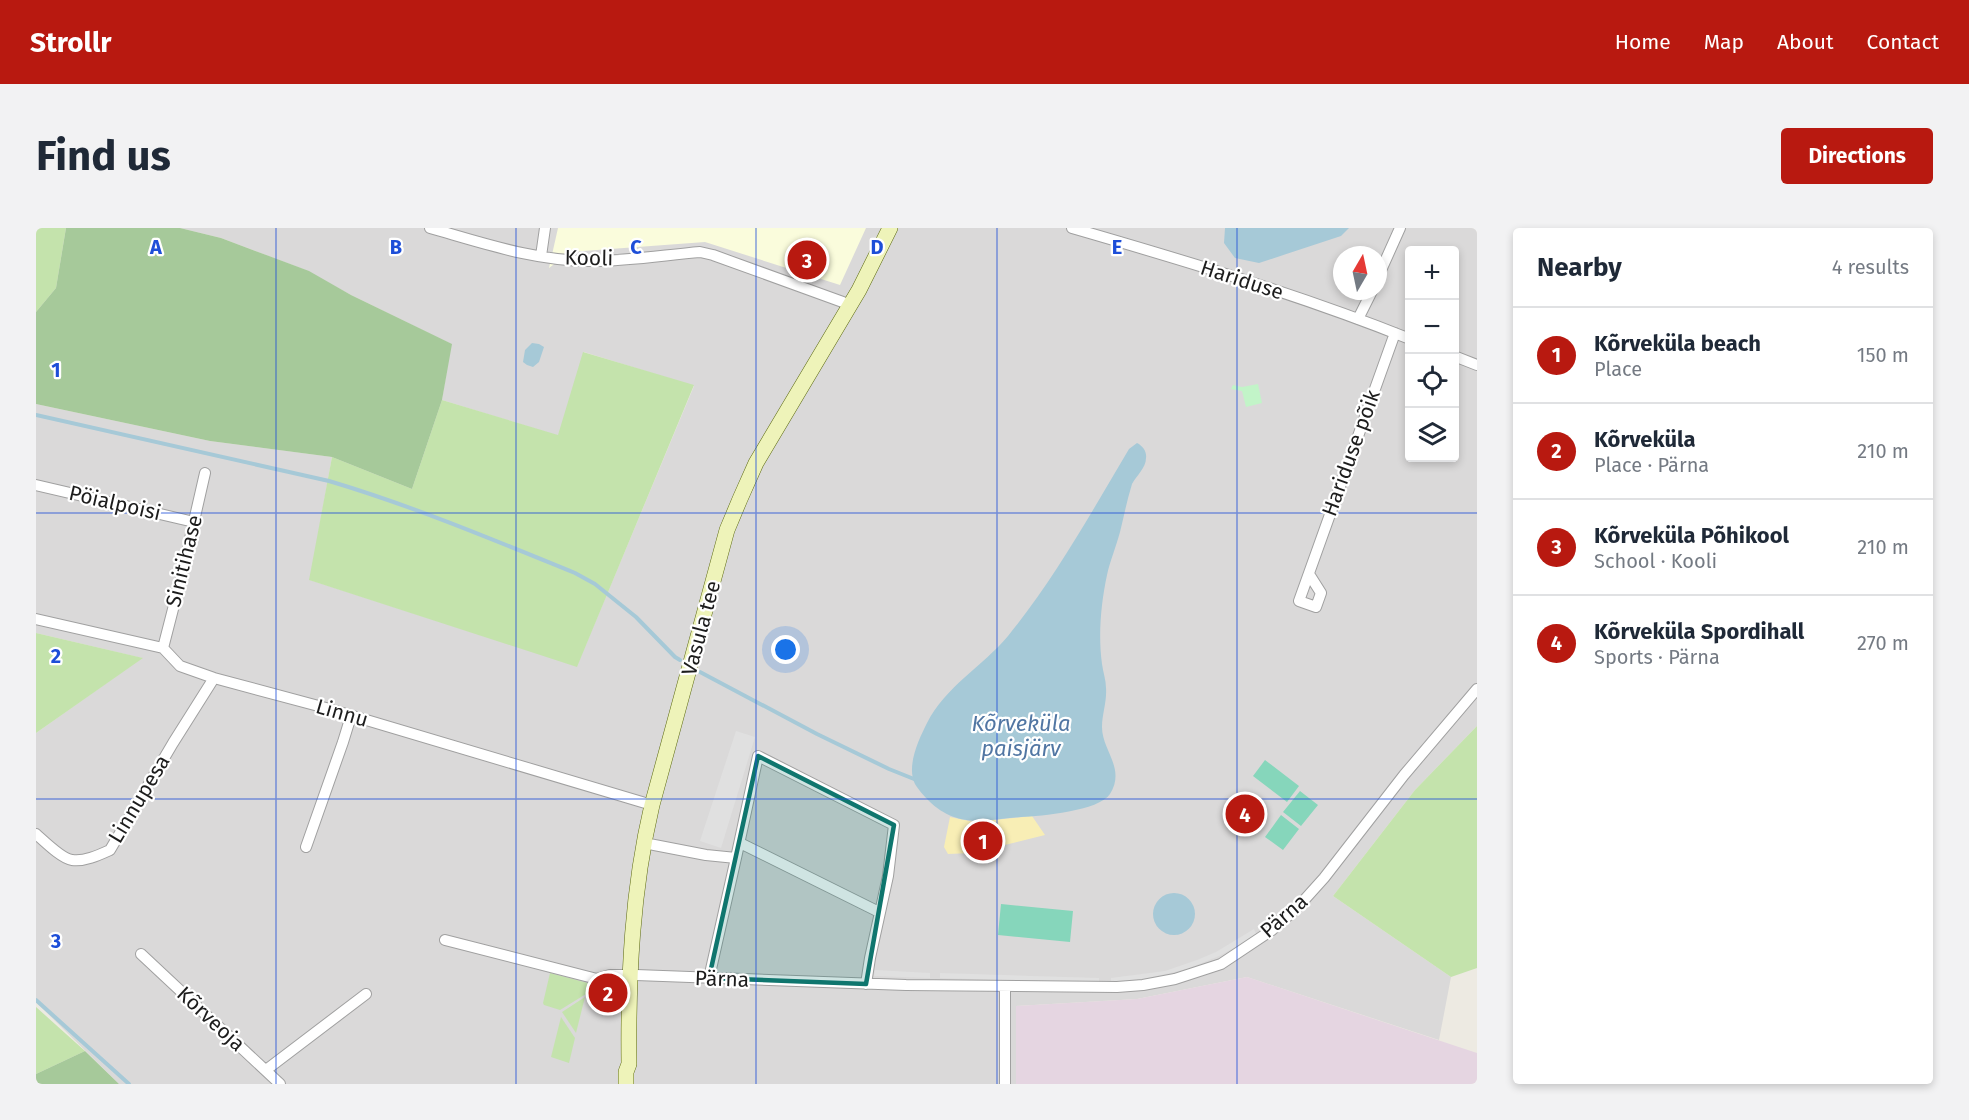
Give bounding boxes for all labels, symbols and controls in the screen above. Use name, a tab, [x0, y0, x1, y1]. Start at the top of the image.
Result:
text: Strollr	[30, 26, 111, 59]
text: Home	[1615, 29, 1671, 55]
text: Map	[1704, 29, 1744, 55]
text: About	[1777, 29, 1834, 55]
text: Contact	[1867, 29, 1939, 55]
button: Directions	[1781, 128, 1933, 184]
text: Find us	[36, 131, 171, 181]
text: A	[149, 235, 163, 259]
text: B	[390, 235, 402, 259]
text: C	[630, 235, 642, 259]
text: D	[870, 235, 884, 259]
text: E	[1112, 235, 1122, 259]
pin: 3	[788, 237, 826, 282]
street label: Kooli	[564, 245, 614, 271]
north arrow	[1333, 246, 1387, 300]
map controls	[1405, 246, 1459, 462]
button: +	[1405, 246, 1459, 300]
text: Nearby	[1537, 252, 1622, 283]
street label: Hariduse	[1197, 254, 1287, 306]
text: 4 results	[1832, 255, 1909, 279]
button: −	[1405, 300, 1459, 354]
text: Kõrveküla beach	[1594, 330, 1761, 357]
text: 1	[1552, 343, 1561, 367]
text: 150 m	[1857, 343, 1909, 367]
button: locate	[1405, 354, 1459, 408]
text: Place	[1594, 357, 1642, 381]
text: 1	[51, 358, 61, 382]
street label: Hariduse põik	[1316, 386, 1386, 520]
button: layers	[1405, 408, 1459, 462]
text: Kõrveküla	[1594, 426, 1695, 453]
text: 2	[1551, 439, 1562, 463]
text: 210 m	[1857, 439, 1909, 463]
text: Place · Pärna	[1594, 453, 1709, 477]
street label: Pöialpoisi	[67, 480, 163, 526]
street label: Sinitihase	[160, 512, 208, 610]
text: Kõrveküla Põhikool	[1594, 522, 1789, 549]
text: 3	[1551, 535, 1562, 559]
text: 210 m	[1857, 535, 1909, 559]
text: School · Kooli	[1594, 549, 1717, 573]
street label: Vasula tee	[676, 578, 726, 678]
text: Kõrveküla Spordihall	[1594, 618, 1804, 645]
text: 4	[1551, 631, 1562, 655]
text: 270 m	[1857, 631, 1909, 655]
your location	[771, 635, 800, 664]
text: 2	[51, 644, 61, 668]
text: Sports · Pärna	[1594, 645, 1720, 669]
street label: Linnu	[313, 693, 371, 733]
water label: Kõrveküla paisjärv	[971, 710, 1071, 762]
street label: Linnupesa	[103, 750, 175, 848]
pin: 4	[1226, 792, 1264, 836]
pin: 1	[964, 818, 1002, 864]
street label: Pärna	[1255, 888, 1313, 944]
text: 3	[50, 929, 61, 953]
street label: Pärna	[694, 965, 750, 993]
pin: 2	[588, 970, 628, 1016]
street label: Kõrveoja	[172, 981, 250, 1057]

